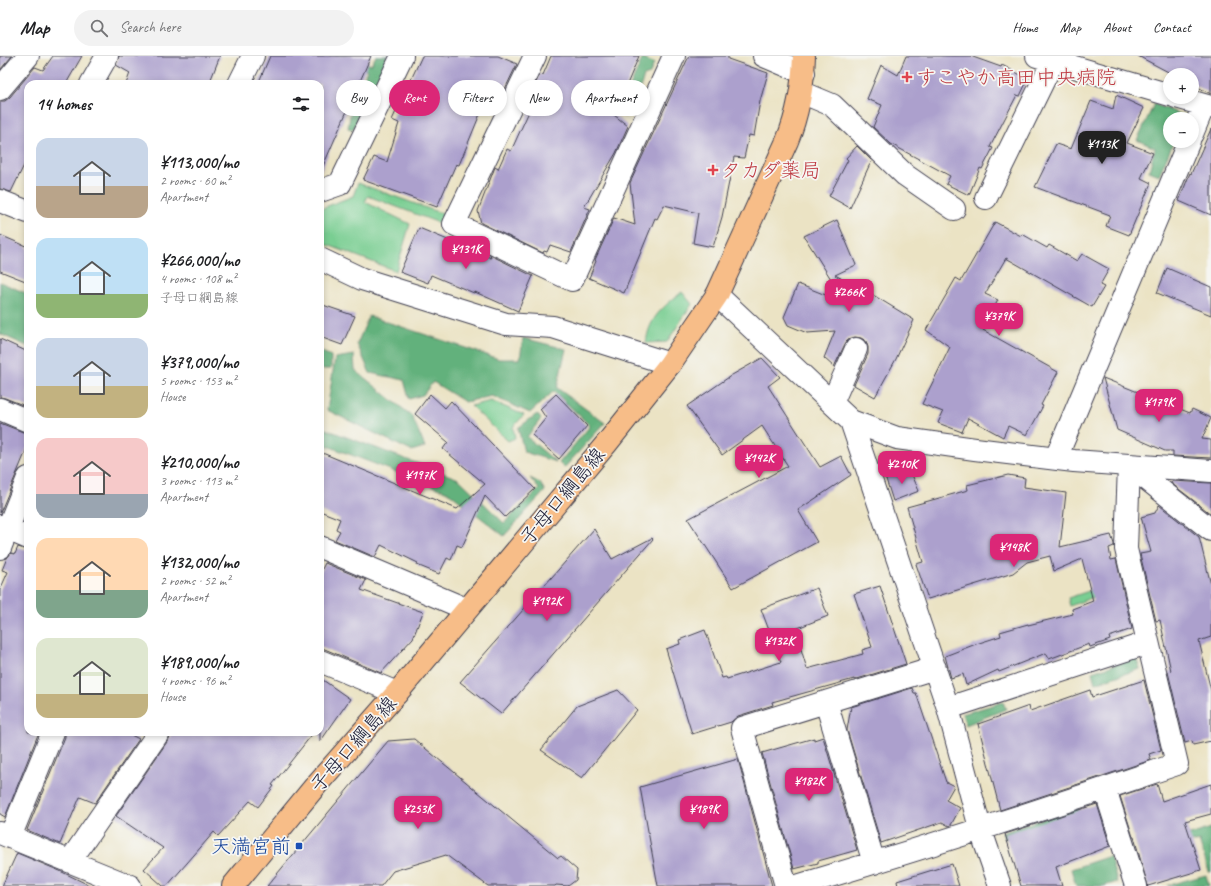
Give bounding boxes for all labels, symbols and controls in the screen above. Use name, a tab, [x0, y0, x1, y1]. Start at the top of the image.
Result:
search box	[74, 10, 354, 46]
text: Map	[20, 16, 50, 40]
icon: search	[88, 17, 110, 39]
text: Search here	[120, 18, 181, 37]
text: Home	[1012, 19, 1038, 36]
text: Map	[1060, 19, 1081, 36]
text: About	[1103, 19, 1131, 36]
text: Contact	[1153, 19, 1191, 36]
place label: すこやか高田中央病院	[916, 65, 1116, 90]
map controls	[1163, 68, 1199, 148]
button: +	[1163, 68, 1199, 104]
marker: すこやか高田中央病院	[901, 71, 913, 83]
chip: Buy	[336, 80, 381, 116]
chip: Rent	[389, 80, 440, 116]
chip: Filters	[448, 80, 507, 116]
chip: New	[515, 80, 563, 116]
chip: Apartment	[571, 80, 650, 116]
icon: filters	[290, 93, 312, 115]
text: 14 homes	[36, 94, 92, 115]
button: −	[1163, 112, 1199, 148]
pin: ¥113K	[1074, 131, 1130, 165]
text: ¥113K	[1087, 136, 1117, 152]
text: ¥113,000/mo	[160, 152, 239, 173]
icon: home	[68, 154, 116, 202]
place label: タカダ薬局	[721, 158, 821, 183]
marker: タカダ薬局	[708, 165, 718, 175]
text: 2 rooms · 60 m²	[160, 173, 230, 189]
text: Apartment	[160, 189, 208, 205]
pin: ¥131K	[438, 236, 494, 270]
text: ¥131K	[451, 241, 481, 257]
text: ¥266,000/mo	[160, 250, 239, 271]
icon: home	[68, 254, 116, 302]
text: 4 rooms · 108 m²	[160, 271, 236, 287]
pin: ¥266K	[821, 279, 877, 313]
text: ¥266K	[834, 284, 864, 300]
text: 子母口綱島線	[160, 290, 238, 306]
pin: ¥379K	[971, 303, 1027, 337]
text: ¥379K	[984, 308, 1014, 324]
text: ¥379,000/mo	[160, 352, 238, 373]
icon: home	[68, 354, 116, 402]
text: 5 rooms · 153 m²	[160, 373, 236, 389]
text: House	[160, 389, 185, 405]
pin: ¥179K	[1131, 389, 1187, 423]
text: ¥179K	[1144, 394, 1174, 410]
street label: 子母口綱島線	[514, 442, 611, 550]
pin: ¥142K	[731, 445, 787, 479]
text: ¥142K	[744, 450, 774, 466]
pin: ¥210K	[874, 451, 930, 485]
text: ¥210,000/mo	[160, 452, 239, 473]
icon: home	[68, 454, 116, 502]
text: ¥210K	[887, 456, 917, 472]
pin: ¥197K	[392, 462, 448, 496]
text: ¥197K	[405, 467, 435, 483]
text: 3 rooms · 113 m²	[160, 473, 236, 489]
text: Apartment	[160, 489, 208, 505]
pin: ¥148K	[986, 534, 1042, 568]
text: ¥148K	[999, 539, 1029, 555]
text: ¥132,000/mo	[160, 552, 239, 573]
icon: home	[68, 554, 116, 602]
text: 2 rooms · 52 m²	[160, 573, 230, 589]
pin: ¥192K	[519, 588, 575, 622]
text: Apartment	[160, 589, 208, 605]
text: ¥192K	[532, 593, 562, 609]
pin: ¥132K	[751, 628, 807, 662]
text: ¥132K	[764, 633, 794, 649]
text: ¥189,000/mo	[160, 652, 239, 673]
icon: home	[68, 654, 116, 702]
text: 4 rooms · 96 m²	[160, 673, 230, 689]
text: House	[160, 689, 185, 705]
street label: 子母口綱島線	[305, 691, 402, 798]
pin: ¥182K	[781, 768, 837, 802]
text: ¥182K	[794, 773, 824, 789]
pin: ¥253K	[390, 796, 446, 830]
pin: ¥189K	[676, 796, 732, 830]
text: ¥253K	[403, 801, 433, 817]
text: ¥189K	[689, 801, 719, 817]
place label: 天満宮前	[211, 834, 291, 859]
marker: 天満宮前	[294, 841, 304, 851]

